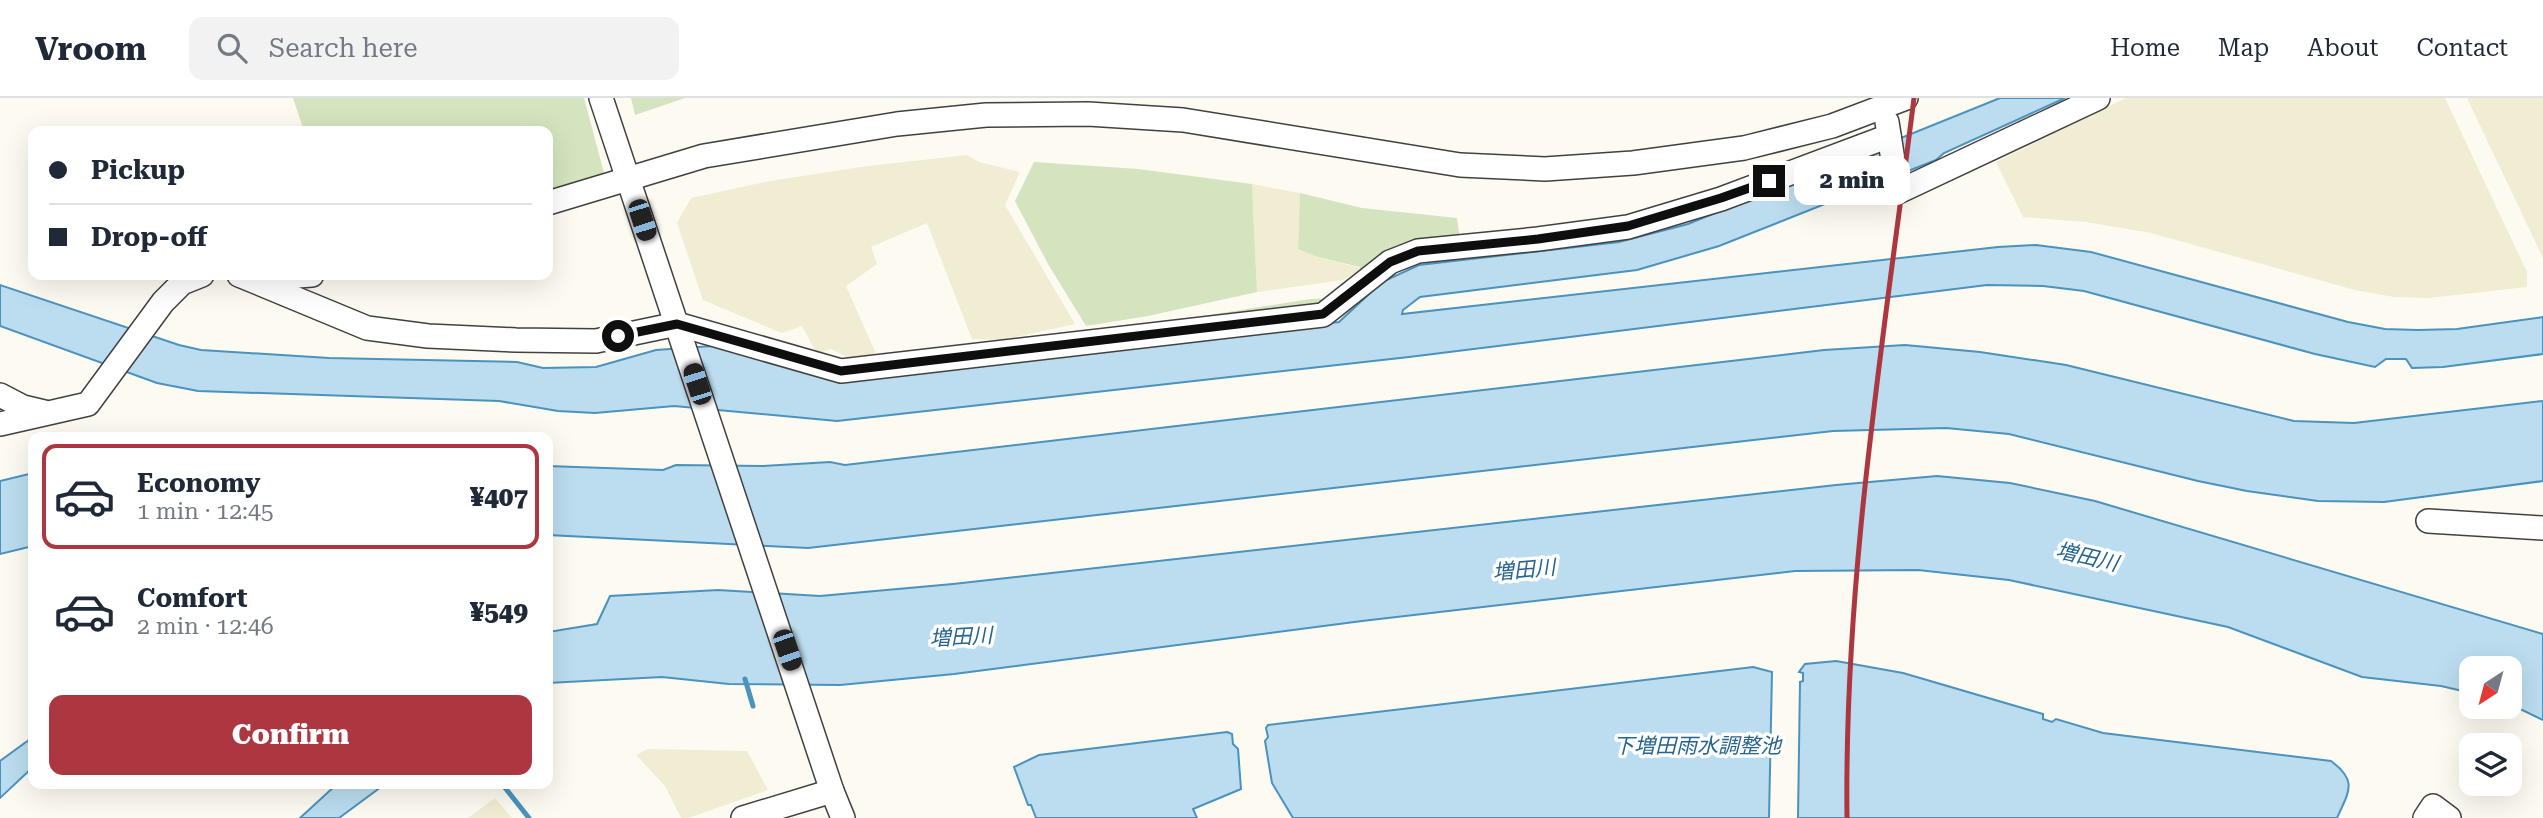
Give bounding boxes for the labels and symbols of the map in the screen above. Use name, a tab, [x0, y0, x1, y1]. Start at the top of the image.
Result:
callout: 2 min	[1794, 156, 1909, 206]
route end	[1753, 165, 1785, 197]
car	[626, 197, 659, 243]
route start	[602, 320, 634, 352]
car	[681, 361, 714, 407]
water label: 増田川	[2054, 538, 2122, 576]
water label: 増田川	[1492, 555, 1558, 585]
water label: 増田川	[929, 623, 995, 651]
car	[771, 627, 804, 673]
north arrow	[2459, 656, 2522, 719]
water label: 下増田雨水調整池	[1613, 734, 1783, 758]

